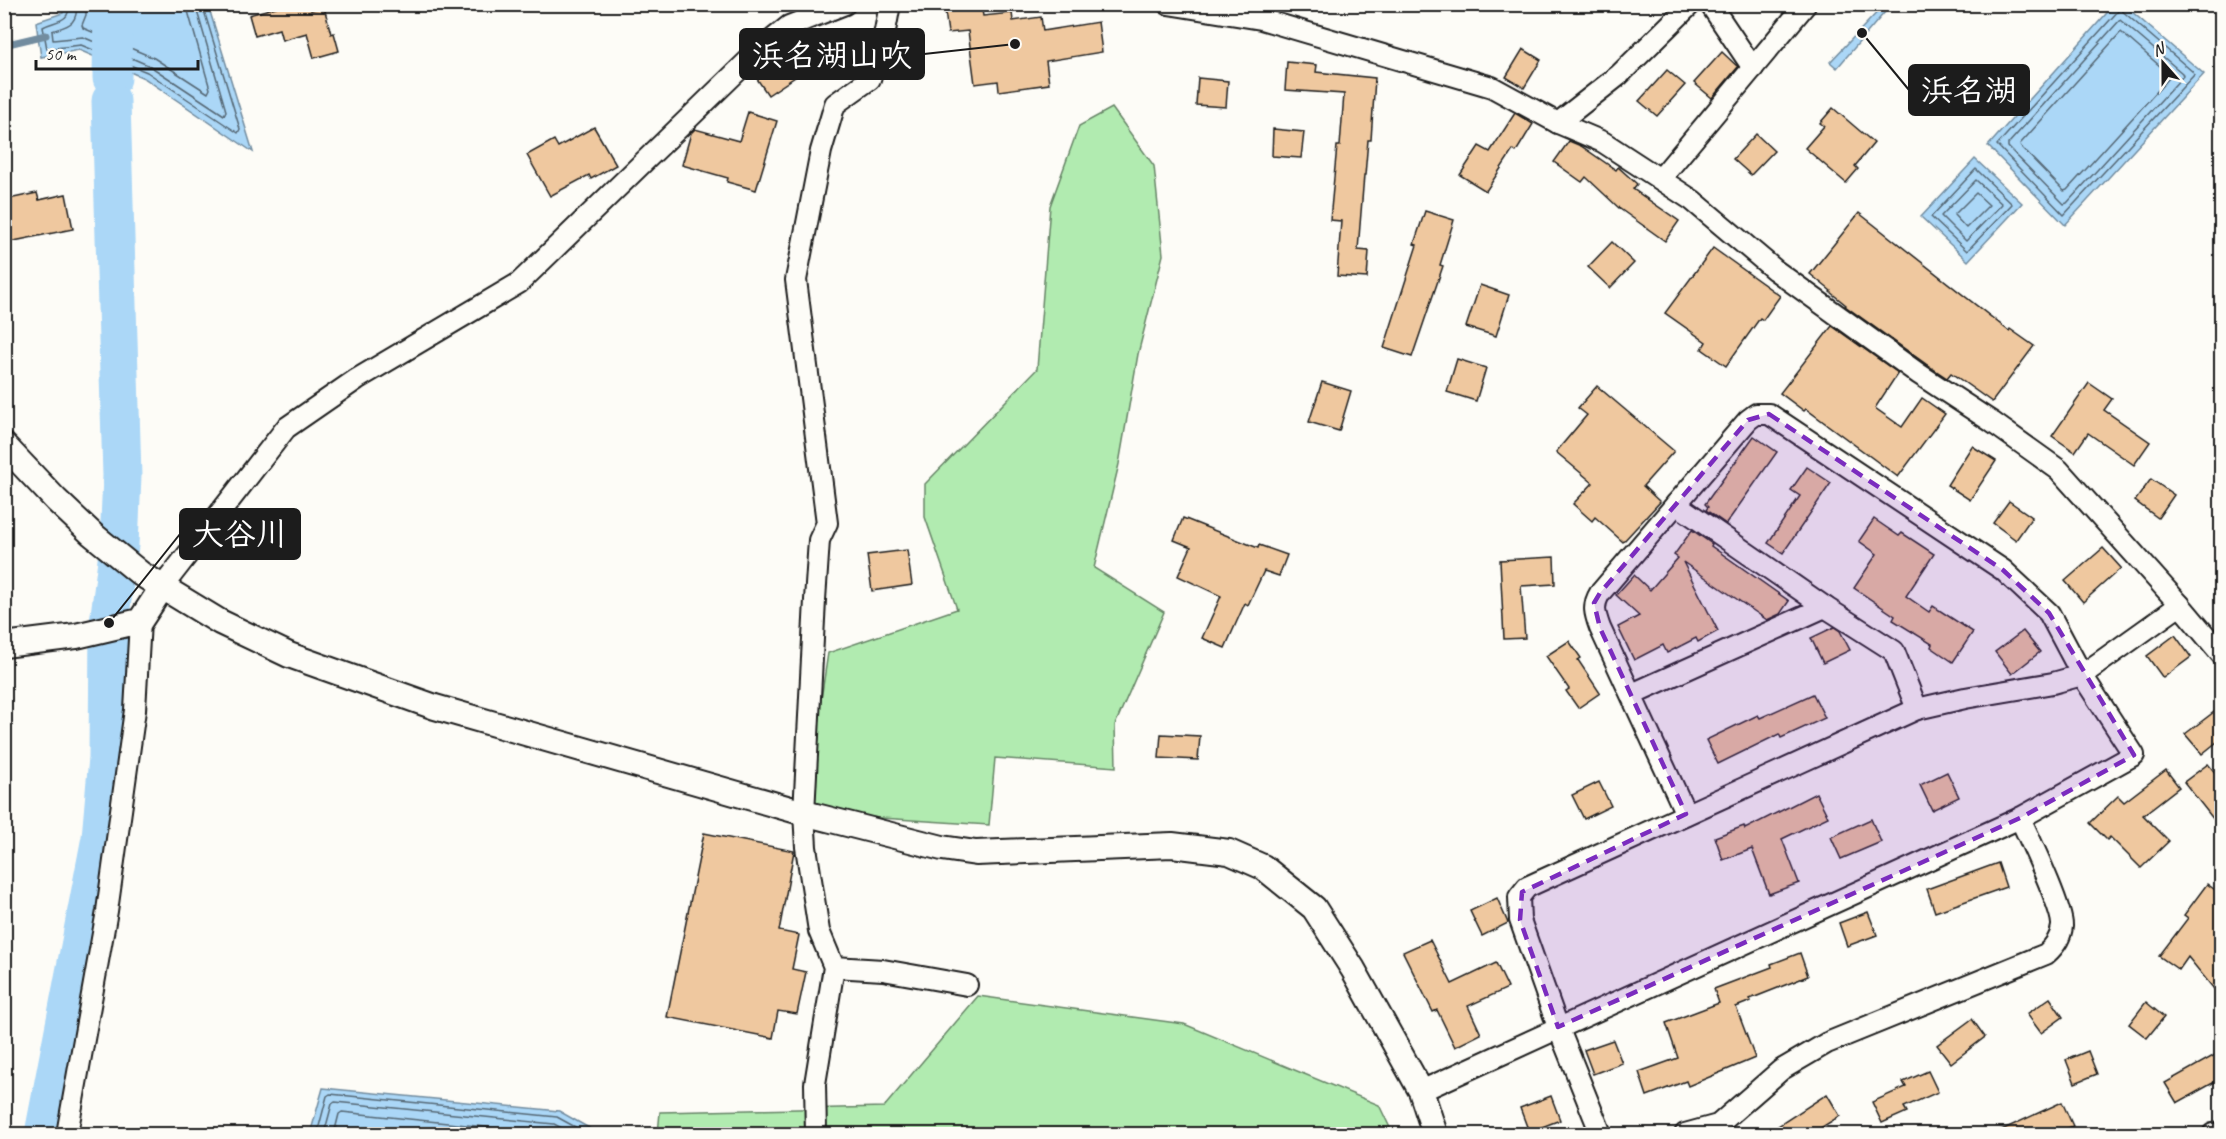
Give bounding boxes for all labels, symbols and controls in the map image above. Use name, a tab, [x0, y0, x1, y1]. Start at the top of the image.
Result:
callout: 浜名湖山吹	[740, 29, 924, 79]
scale bar	[36, 33, 198, 71]
north arrow	[2133, 33, 2193, 93]
text: 浜名湖山吹	[752, 35, 912, 76]
text: N	[2150, 38, 2169, 61]
text: 50 m	[45, 43, 78, 65]
callout: 浜名湖	[1909, 65, 2029, 115]
text: 浜名湖	[1921, 70, 2017, 111]
callout: 大谷川	[180, 509, 300, 559]
text: 大谷川	[192, 514, 288, 555]

